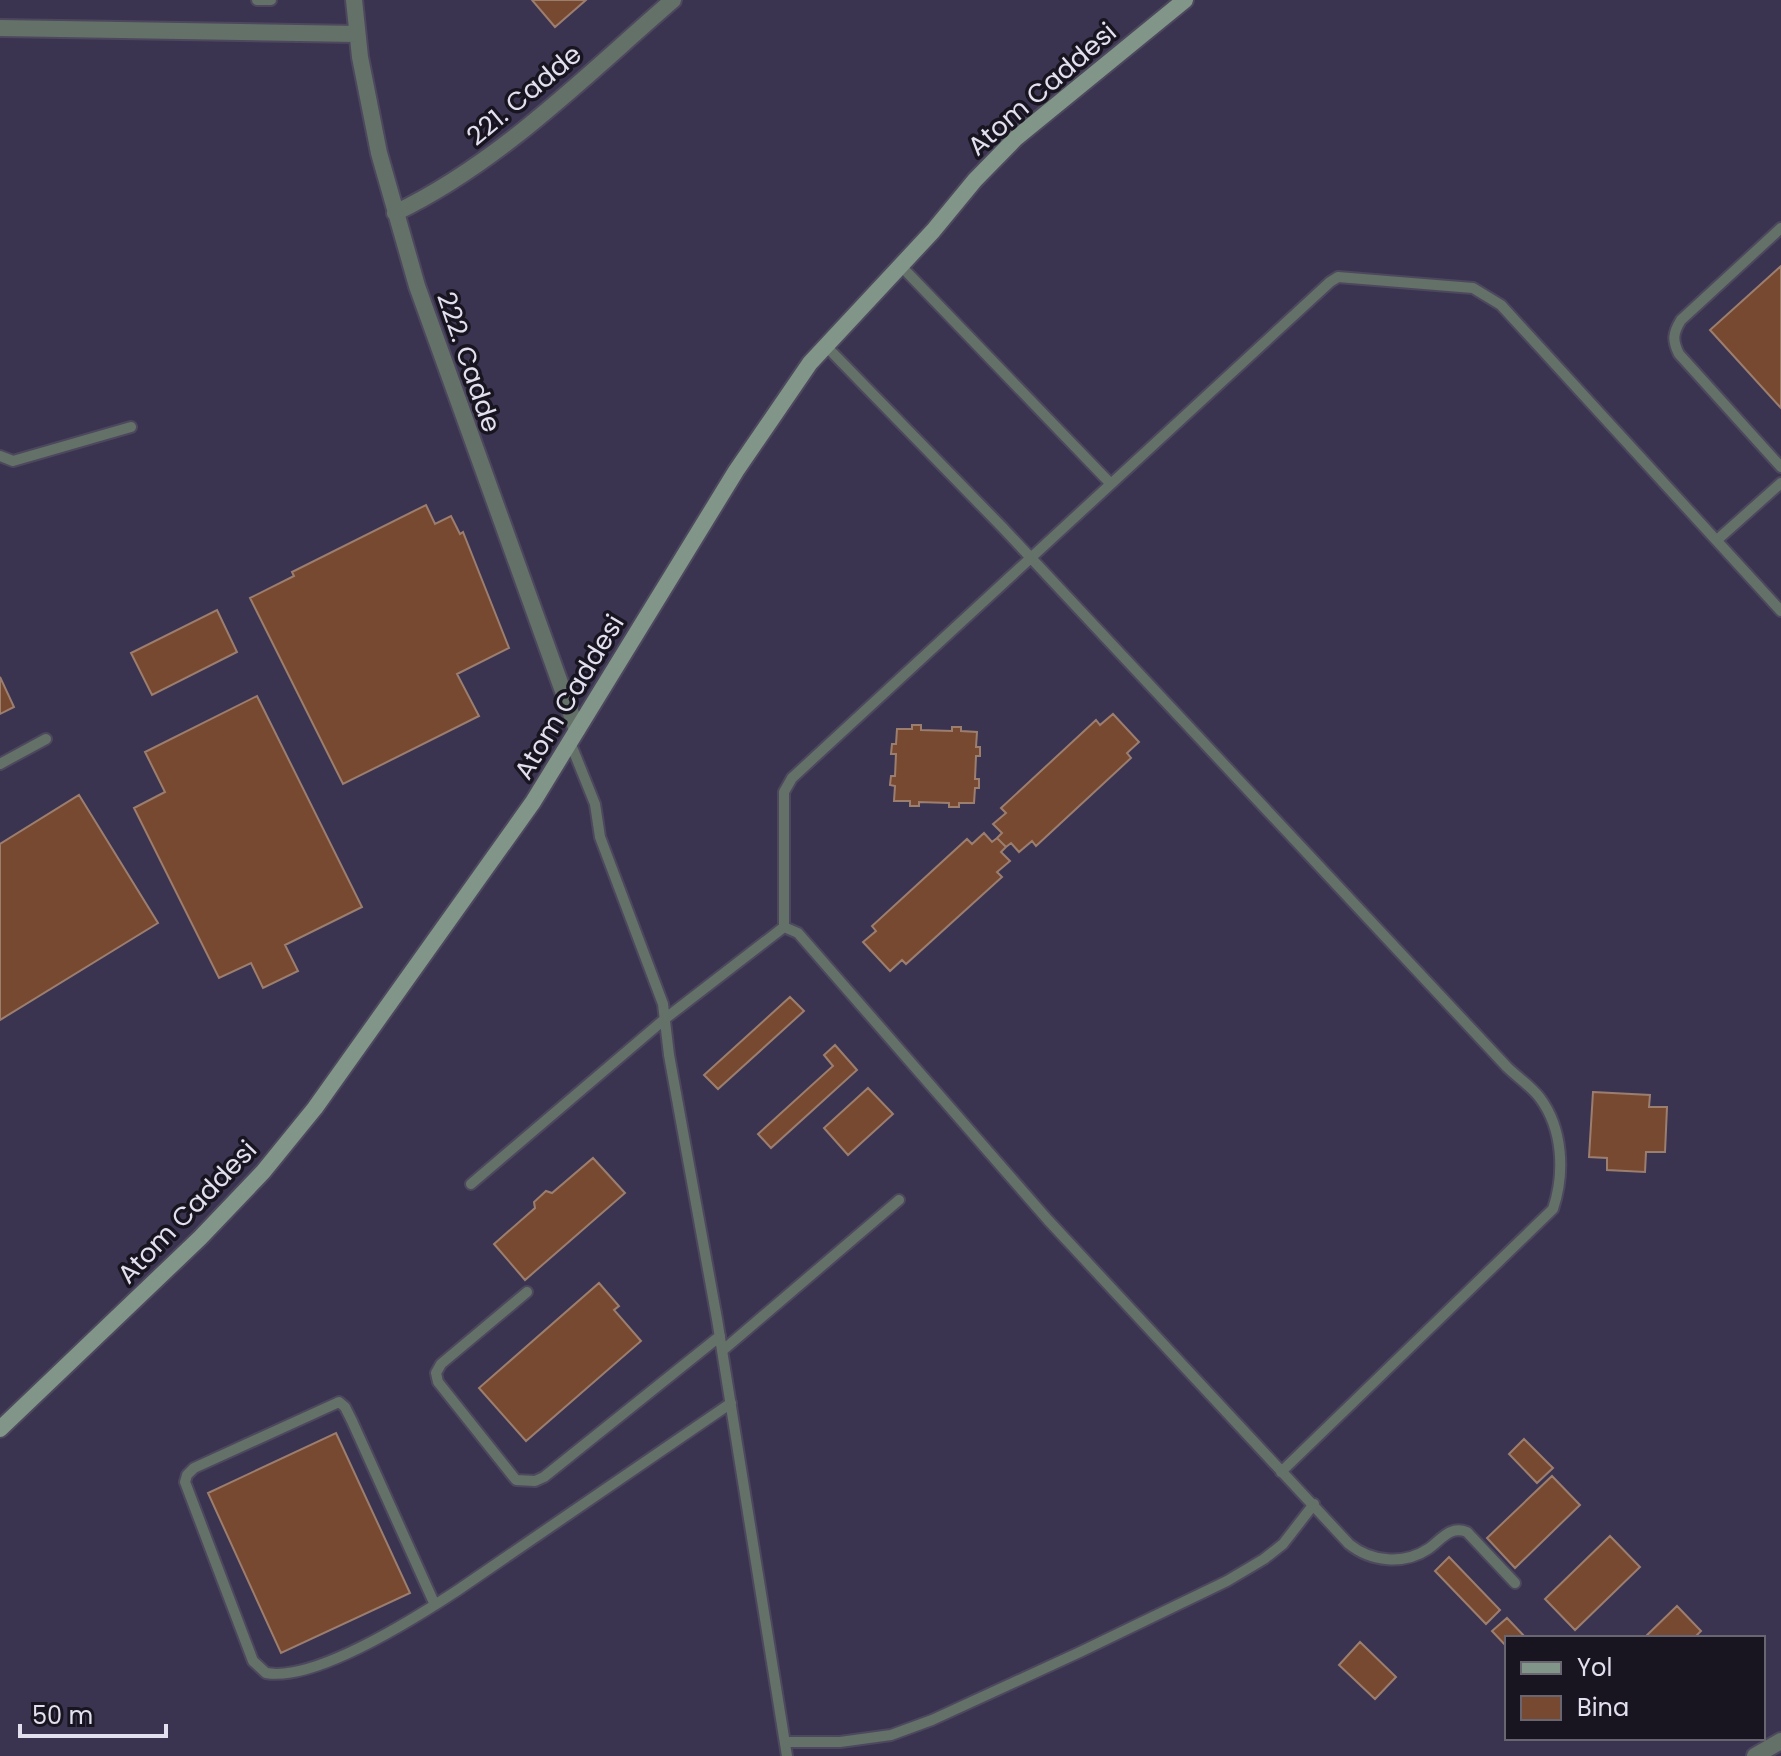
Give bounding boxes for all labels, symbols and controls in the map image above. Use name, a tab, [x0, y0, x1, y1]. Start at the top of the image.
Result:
street label: Atom Caddesi	[960, 14, 1124, 164]
street label: 221. Cadde	[459, 36, 589, 154]
street label: 222. Cadde	[428, 287, 510, 437]
street label: Atom Caddesi	[506, 608, 632, 786]
street label: Atom Caddesi	[109, 1133, 265, 1291]
legend	[1505, 1636, 1765, 1740]
text: Yol	[1577, 1651, 1612, 1684]
scale bar	[20, 1688, 166, 1738]
text: Bina	[1577, 1691, 1629, 1724]
text: 50 m	[32, 1699, 93, 1732]

